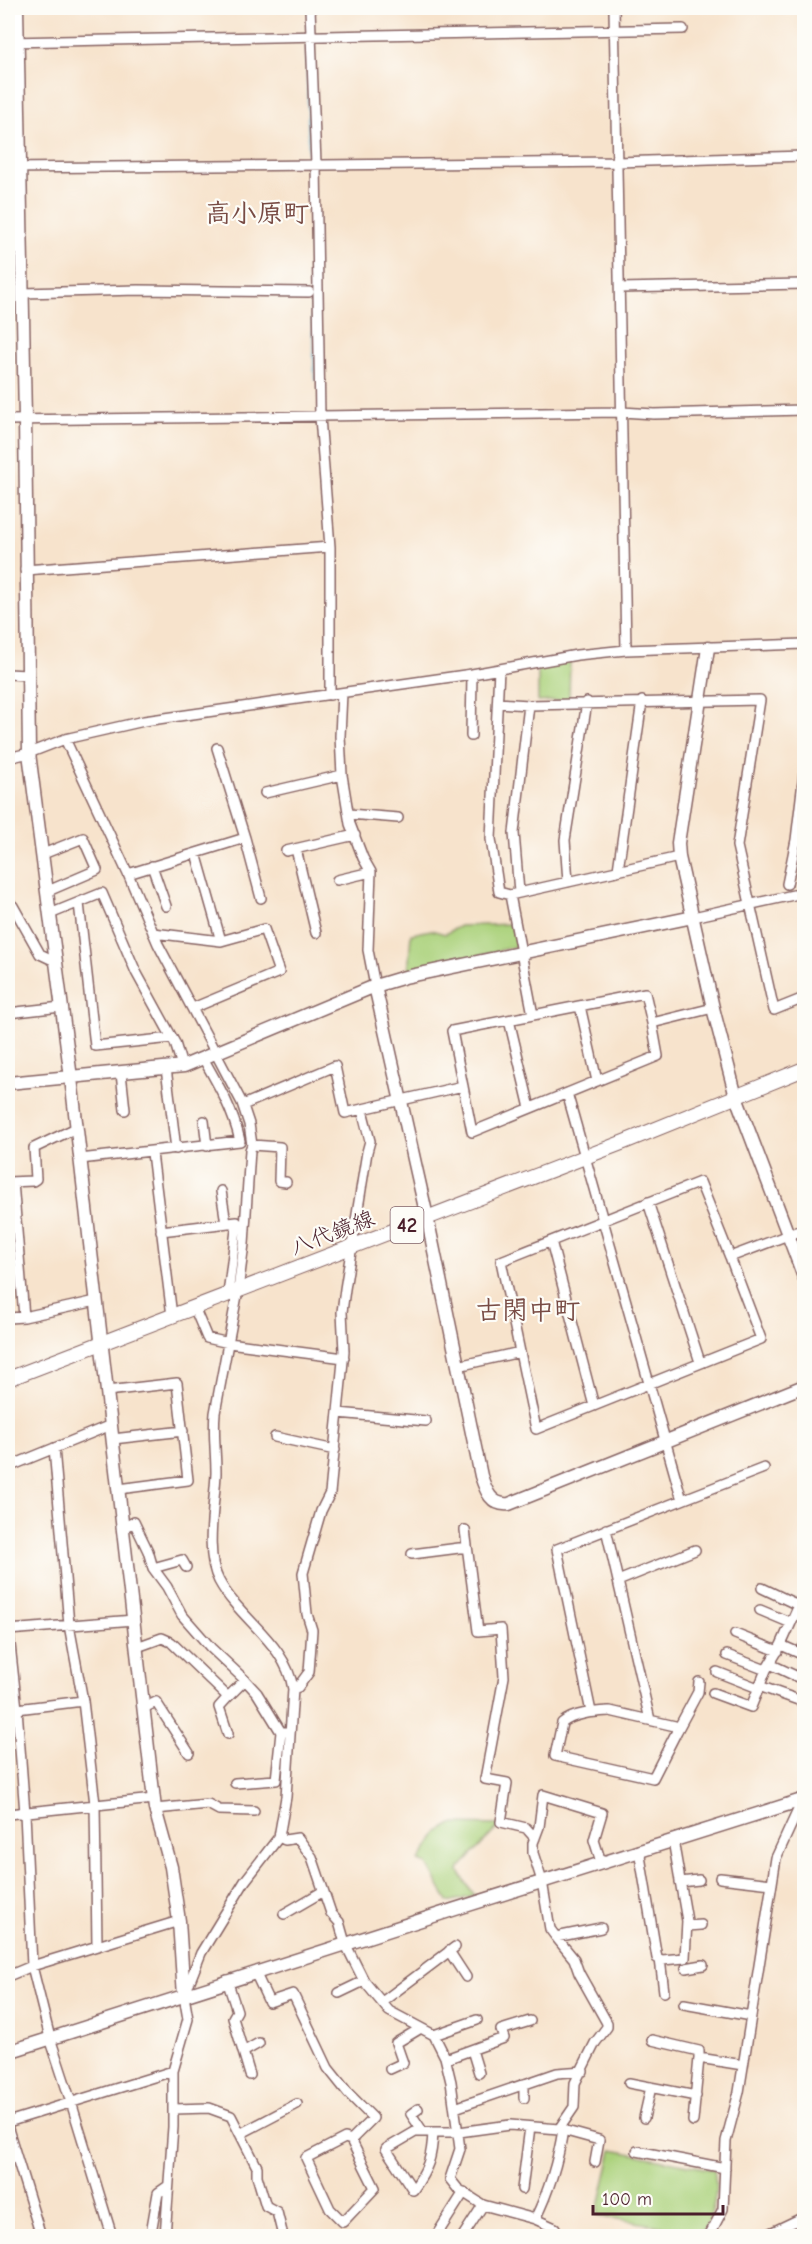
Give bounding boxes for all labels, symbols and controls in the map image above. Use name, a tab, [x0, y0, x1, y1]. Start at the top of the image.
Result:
district label: 高小原町	[205, 199, 309, 229]
street label: 八代鏡線	[287, 1205, 378, 1261]
road number: 42	[390, 1207, 424, 1243]
district label: 古閑中町	[476, 1296, 580, 1326]
scale bar	[593, 2178, 724, 2216]
text: 100 m	[602, 2189, 652, 2210]

